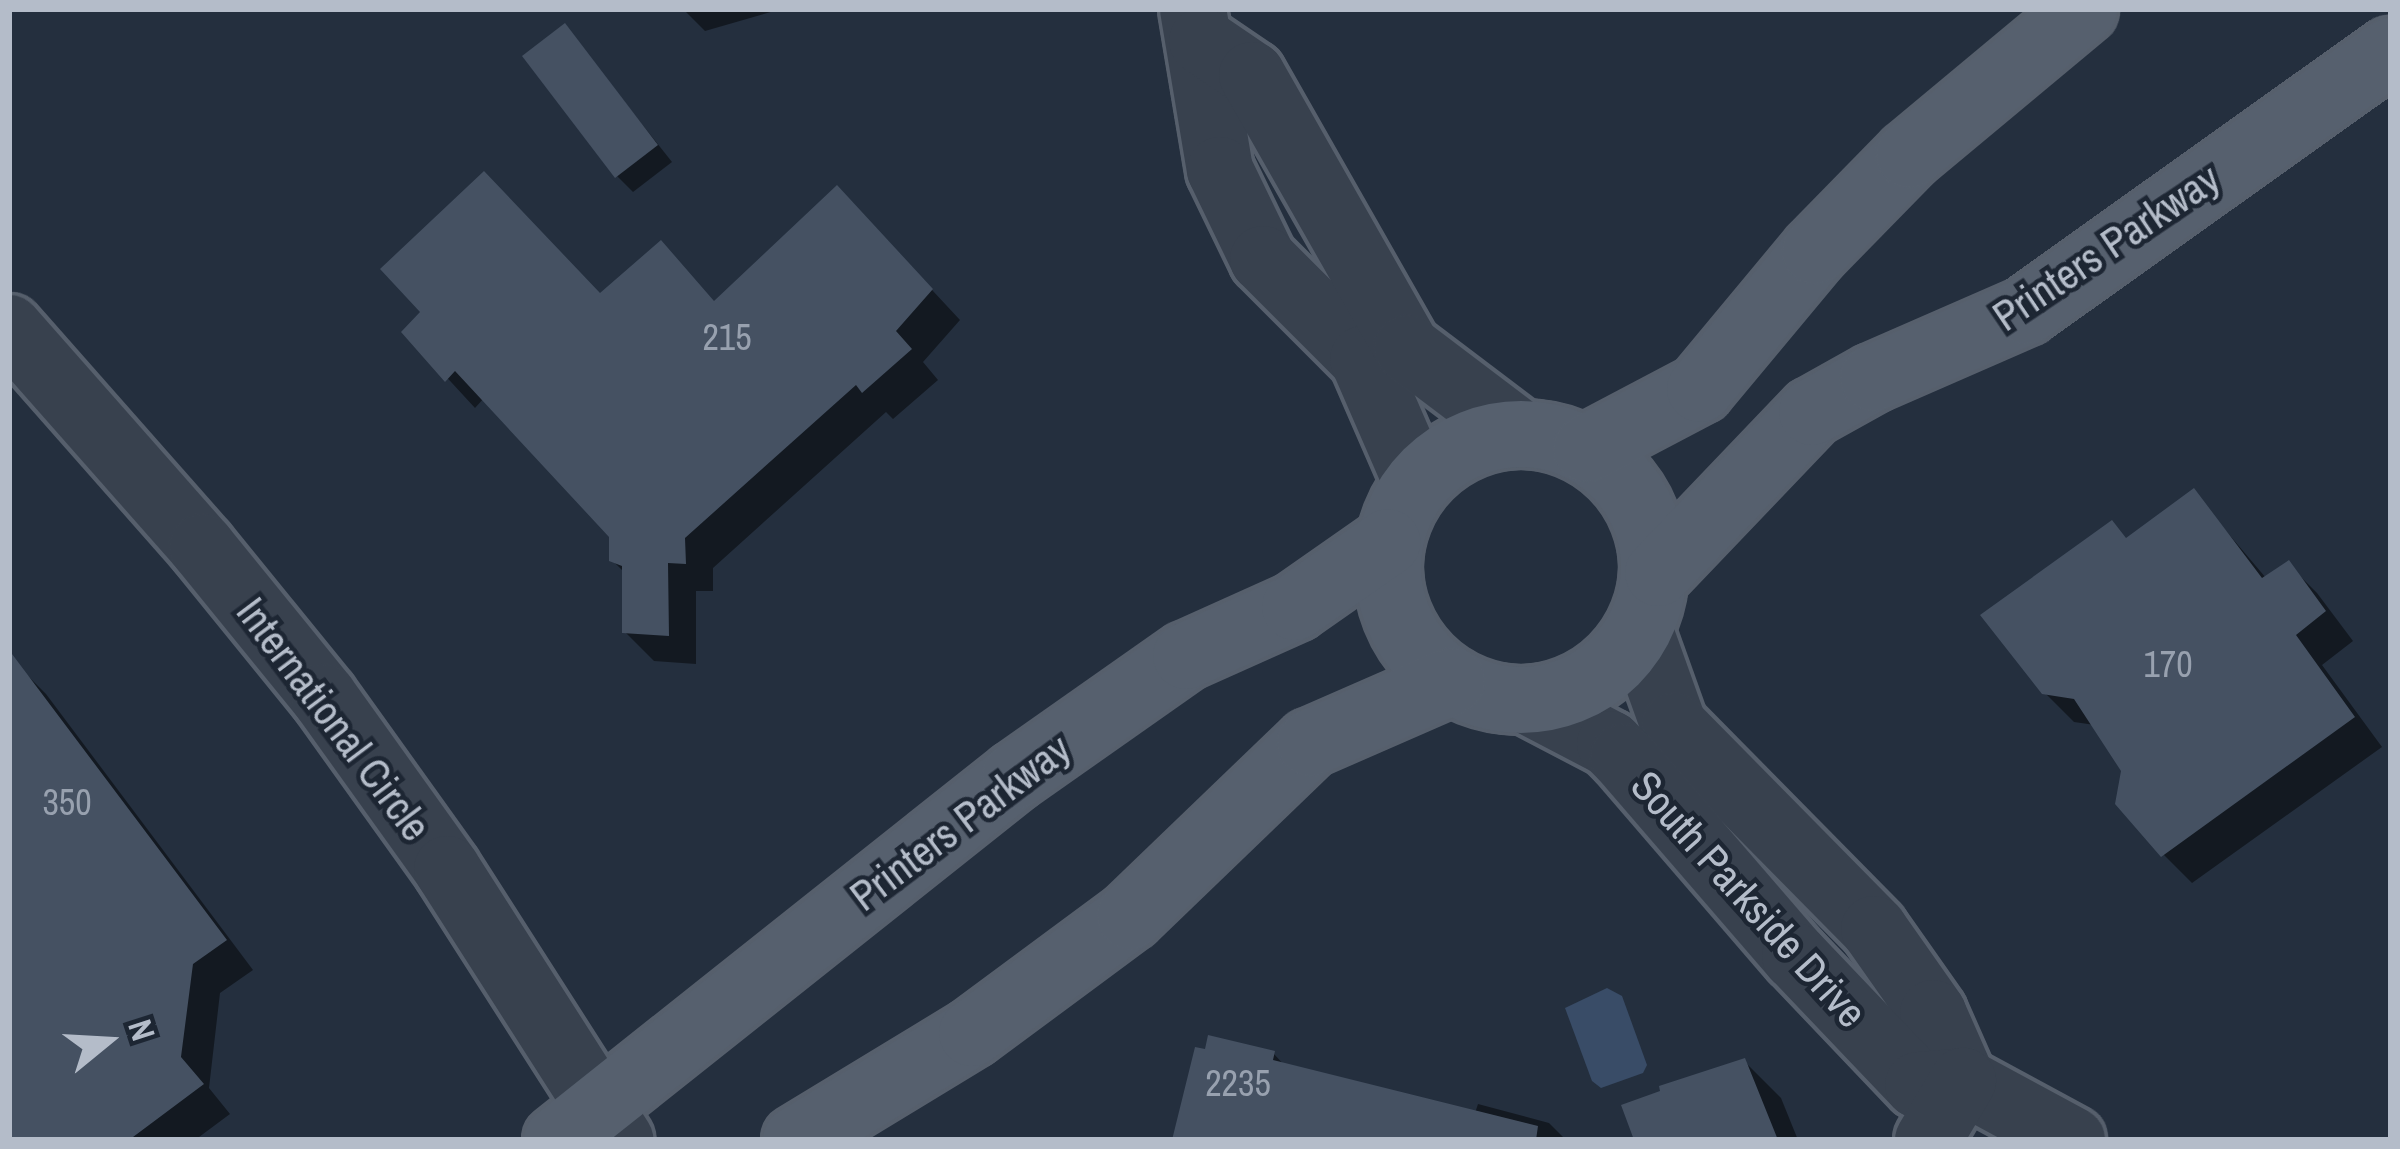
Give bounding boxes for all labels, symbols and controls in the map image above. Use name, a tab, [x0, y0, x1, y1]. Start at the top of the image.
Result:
street label: Printers Parkway	[1983, 153, 2229, 341]
house number: 215	[702, 316, 752, 360]
street label: International Circle	[226, 588, 442, 850]
house number: 170	[2143, 643, 2193, 687]
street label: Printers Parkway	[840, 723, 1080, 921]
street label: South Parkside Drive	[1621, 761, 1877, 1037]
house number: 350	[42, 781, 92, 825]
north arrow	[48, 981, 168, 1101]
text: N	[118, 1014, 166, 1046]
house number: 2235	[1205, 1062, 1271, 1106]

